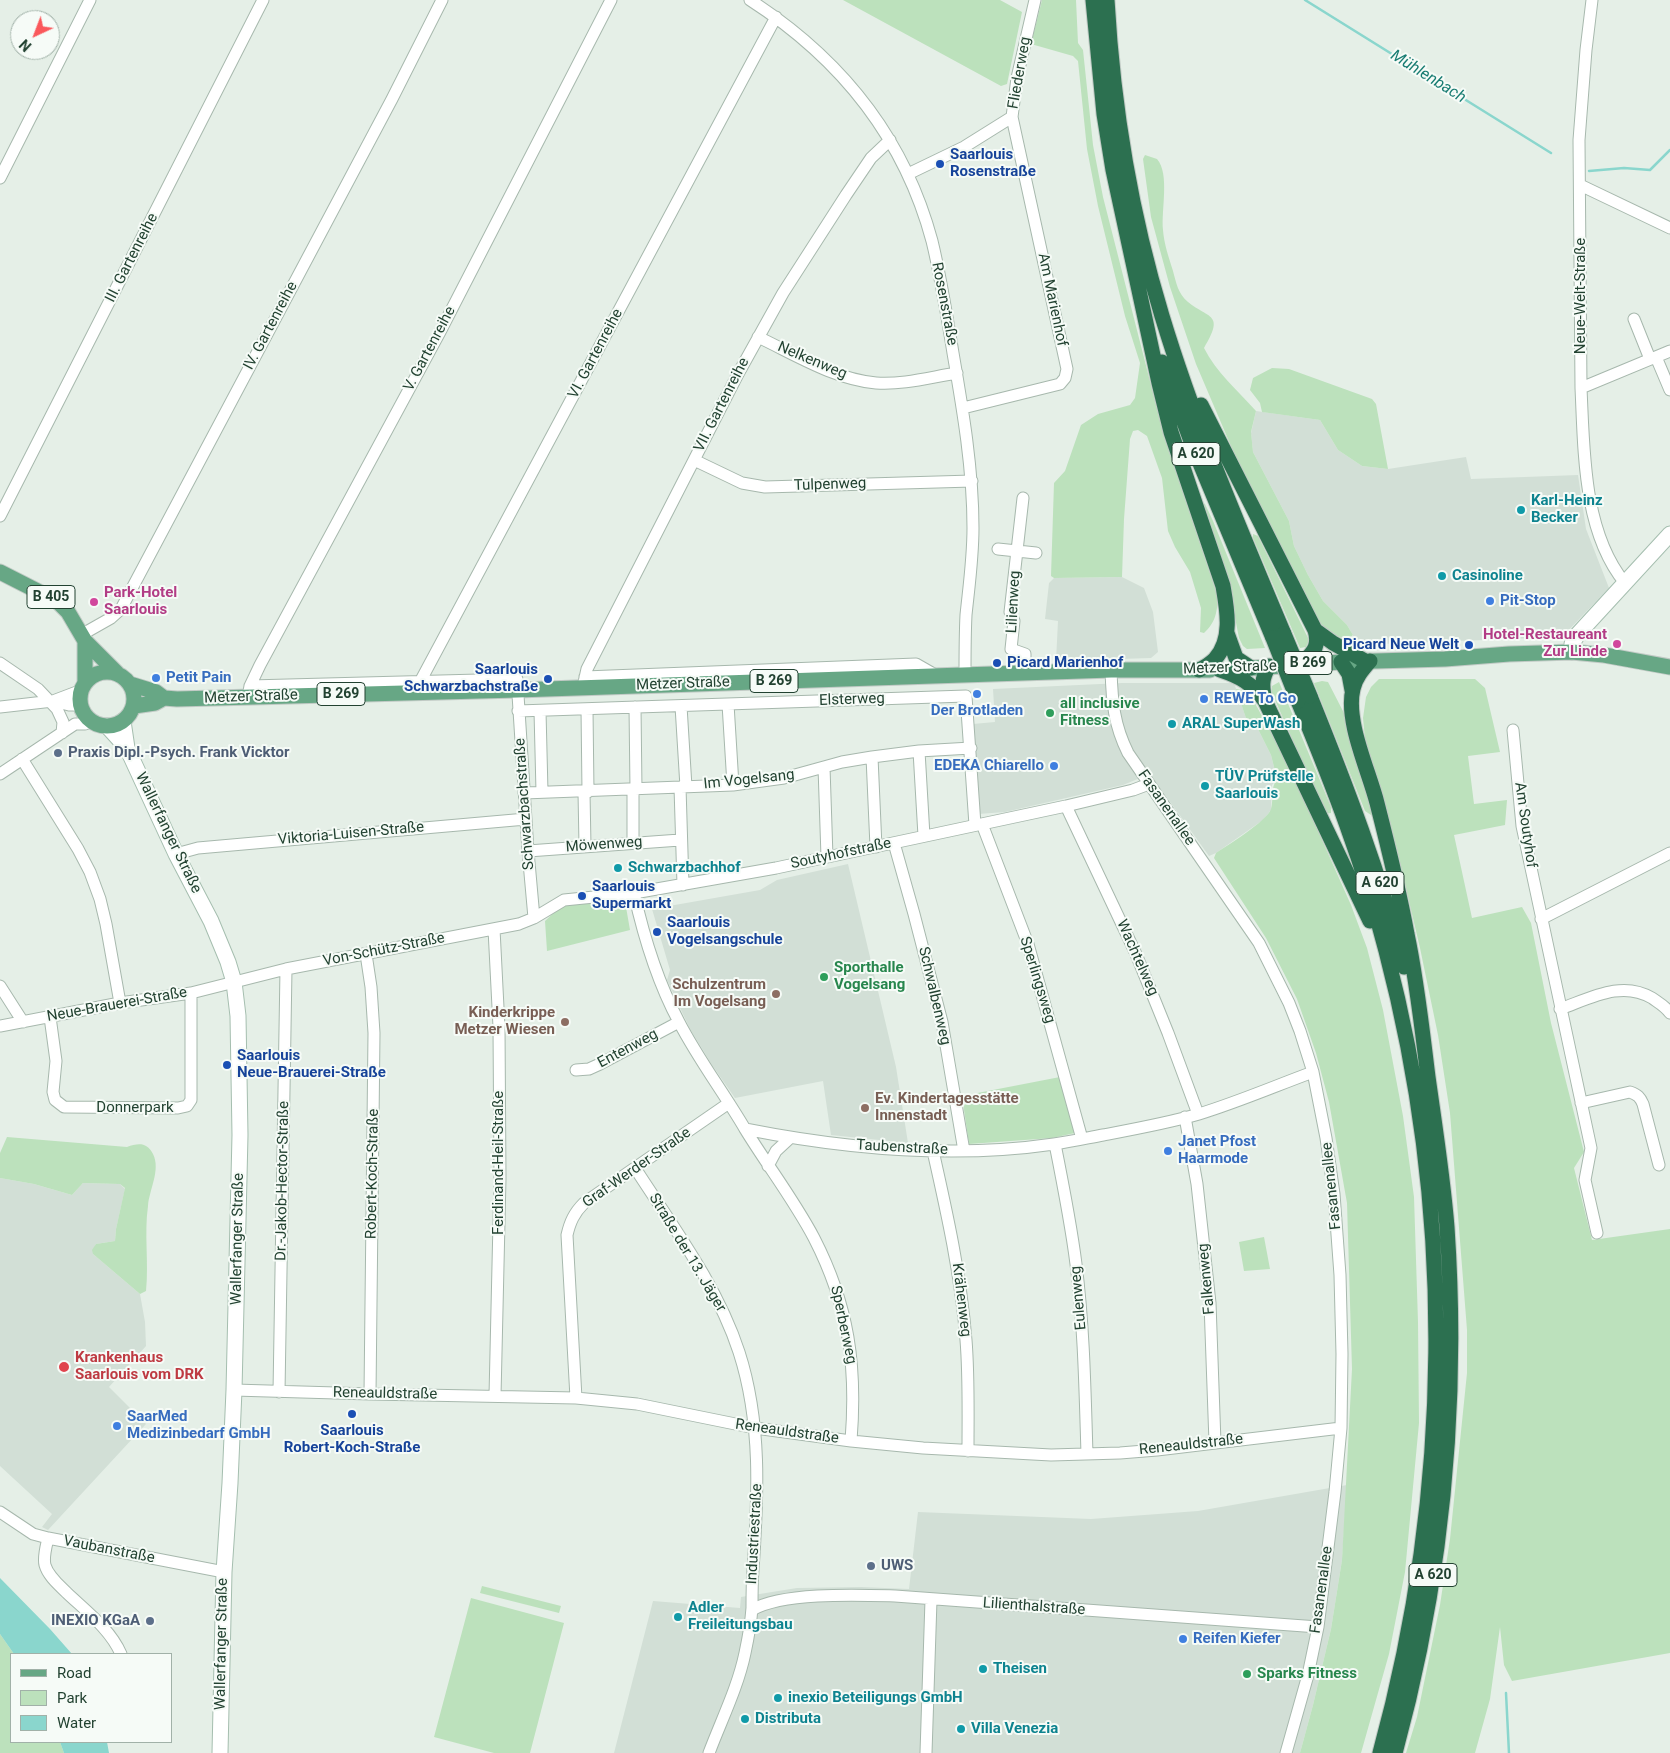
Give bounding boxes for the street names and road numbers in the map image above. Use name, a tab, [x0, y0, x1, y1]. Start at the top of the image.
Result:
street label: Fliederweg	[1005, 36, 1035, 110]
street label: III. Gartenreihe	[102, 210, 162, 306]
street label: Neue-Welt-Straße	[1572, 238, 1590, 354]
street label: Am Marienhof	[1033, 252, 1071, 348]
street label: Rosenstraße	[927, 261, 961, 347]
street label: IV. Gartenreihe	[240, 279, 302, 373]
street label: V. Gartenreihe	[400, 304, 460, 394]
street label: VI. Gartenreihe	[565, 306, 627, 402]
street label: Nelkenweg	[775, 338, 849, 384]
street label: VII. Gartenreihe	[691, 355, 753, 455]
road number: A 620	[1172, 442, 1220, 466]
street label: Tulpenweg	[793, 475, 867, 495]
street label: Lilienweg	[1003, 570, 1025, 634]
road number: B 405	[27, 586, 75, 608]
road number: B 269	[1284, 651, 1332, 674]
street label: Metzer Straße	[1183, 657, 1277, 679]
road number: B 269	[750, 669, 798, 692]
street label: Metzer Straße	[636, 673, 730, 695]
road number: B 269	[317, 682, 365, 706]
street label: Metzer Straße	[204, 686, 298, 708]
street label: Elsterweg	[819, 690, 885, 710]
street label: Schwarzbachstraße	[511, 737, 539, 871]
street label: Im Vogelsang	[703, 766, 795, 794]
street label: Fasanenallee	[1133, 767, 1199, 849]
street label: Wallerfanger Straße	[131, 770, 205, 896]
street label: Am Soutyhof	[1510, 781, 1540, 869]
street label: Viktoria-Luisen-Straße	[277, 819, 425, 849]
street label: Möwenweg	[565, 833, 643, 857]
street label: Soutyhofstraße	[789, 835, 893, 873]
road number: A 620	[1356, 871, 1404, 894]
street label: Wachtelweg	[1112, 917, 1162, 999]
street label: Von-Schütz-Straße	[322, 929, 446, 971]
street label: Sperlingsweg	[1015, 934, 1059, 1026]
street label: Schwalbenweg	[914, 945, 954, 1047]
street label: Neue-Brauerei-Straße	[46, 984, 188, 1026]
street label: Entenweg	[595, 1026, 661, 1072]
street label: Ferdinand-Heil-Straße	[490, 1091, 508, 1235]
street label: Donnerpark	[96, 1099, 174, 1117]
street label: Dr.-Jakob-Hector-Straße	[273, 1101, 293, 1261]
street label: Robert-Koch-Straße	[363, 1109, 383, 1239]
street label: Graf-Werder-Straße	[579, 1124, 695, 1212]
street label: Taubenstraße	[856, 1137, 948, 1159]
street label: Fasanenallee	[1318, 1141, 1346, 1231]
street label: Wallerfanger Straße	[228, 1173, 248, 1305]
street label: Straße der 13. Jäger	[645, 1191, 729, 1315]
street label: Falkenweg	[1195, 1243, 1219, 1315]
street label: Krähenweg	[948, 1262, 974, 1338]
street label: Eulenweg	[1067, 1265, 1091, 1331]
street label: Sperberweg	[826, 1284, 860, 1366]
street label: Reneauldstraße	[333, 1384, 437, 1404]
street label: Reneauldstraße	[734, 1416, 840, 1448]
street label: Reneauldstraße	[1138, 1431, 1244, 1459]
street label: Industriestraße	[743, 1483, 767, 1585]
street label: Vaubanstraße	[62, 1532, 156, 1568]
street label: Fasanenallee	[1307, 1545, 1337, 1635]
road number: A 620	[1409, 1564, 1457, 1586]
street label: Wallerfanger Straße	[212, 1578, 232, 1710]
street label: Lilienthalstraße	[982, 1594, 1086, 1620]

